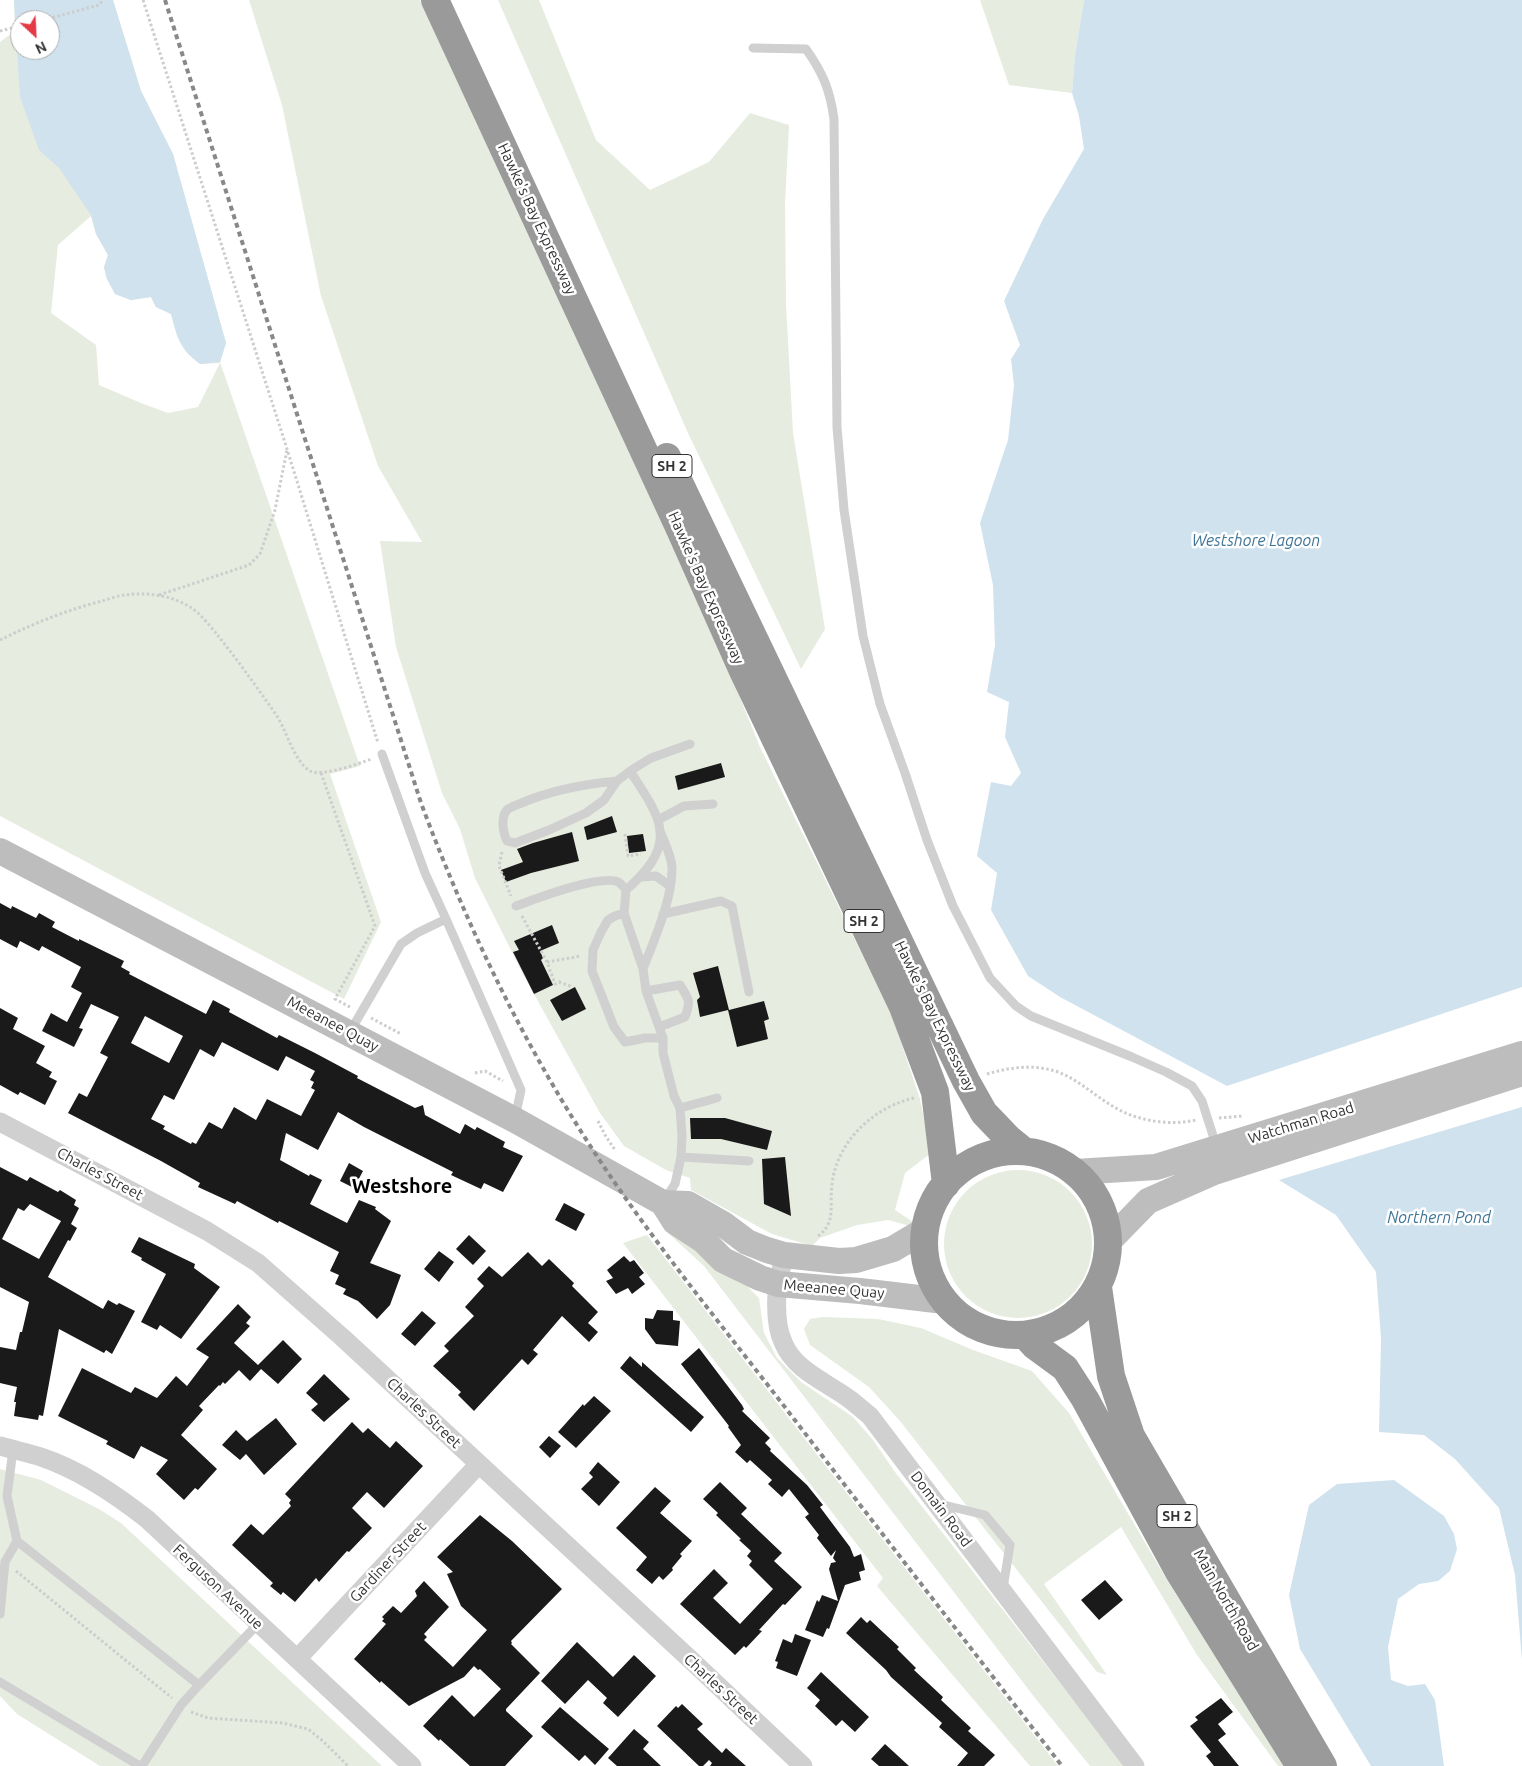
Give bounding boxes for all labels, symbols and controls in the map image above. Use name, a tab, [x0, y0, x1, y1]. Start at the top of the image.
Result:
north arrow	[10, 10, 60, 60]
text: N	[33, 38, 49, 57]
street label: Hawke's Bay Expressway	[494, 140, 580, 298]
road number: SH 2	[652, 454, 692, 478]
street label: Hawke's Bay Expressway	[664, 509, 748, 667]
water label: Westshore Lagoon	[1192, 531, 1320, 551]
road number: SH 2	[844, 909, 884, 932]
street label: Hawke's Bay Expressway	[891, 938, 979, 1094]
street label: Meeanee Quay	[284, 992, 382, 1056]
street label: Watchman Road	[1246, 1098, 1356, 1148]
street label: Charles Street	[54, 1144, 146, 1204]
district label: Westshore	[352, 1174, 452, 1198]
water label: Northern Pond	[1387, 1208, 1491, 1228]
street label: Meeanee Quay	[783, 1276, 885, 1302]
street label: Charles Street	[383, 1374, 465, 1452]
street label: Domain Road	[907, 1468, 975, 1550]
road number: SH 2	[1157, 1504, 1197, 1528]
street label: Gardiner Street	[346, 1518, 430, 1606]
street label: Ferguson Avenue	[169, 1541, 267, 1633]
street label: Main North Road	[1190, 1546, 1262, 1654]
street label: Charles Street	[680, 1650, 762, 1728]

